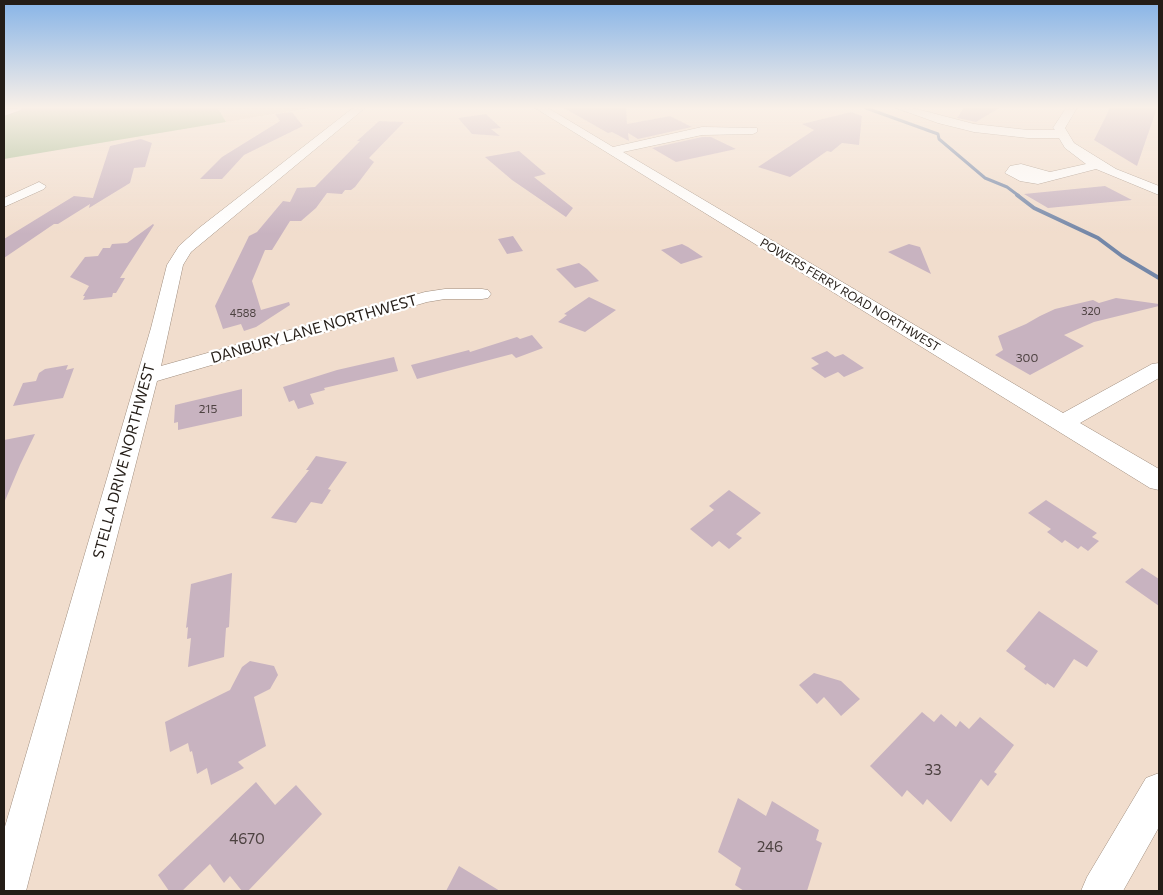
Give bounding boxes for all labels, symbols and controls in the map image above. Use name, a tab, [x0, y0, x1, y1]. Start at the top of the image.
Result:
street label: POWERS FERRY ROAD NORTHWEST	[757, 235, 943, 355]
street label: DANBURY LANE NORTHWEST	[209, 291, 419, 367]
house number: 320	[1081, 304, 1101, 318]
house number: 4588	[230, 306, 256, 320]
house number: 300	[1016, 351, 1038, 365]
street label: STELLA DRIVE NORTHWEST	[89, 361, 159, 561]
house number: 215	[199, 402, 217, 416]
house number: 33	[924, 761, 942, 779]
house number: 4670	[229, 830, 265, 848]
house number: 246	[757, 838, 783, 856]

